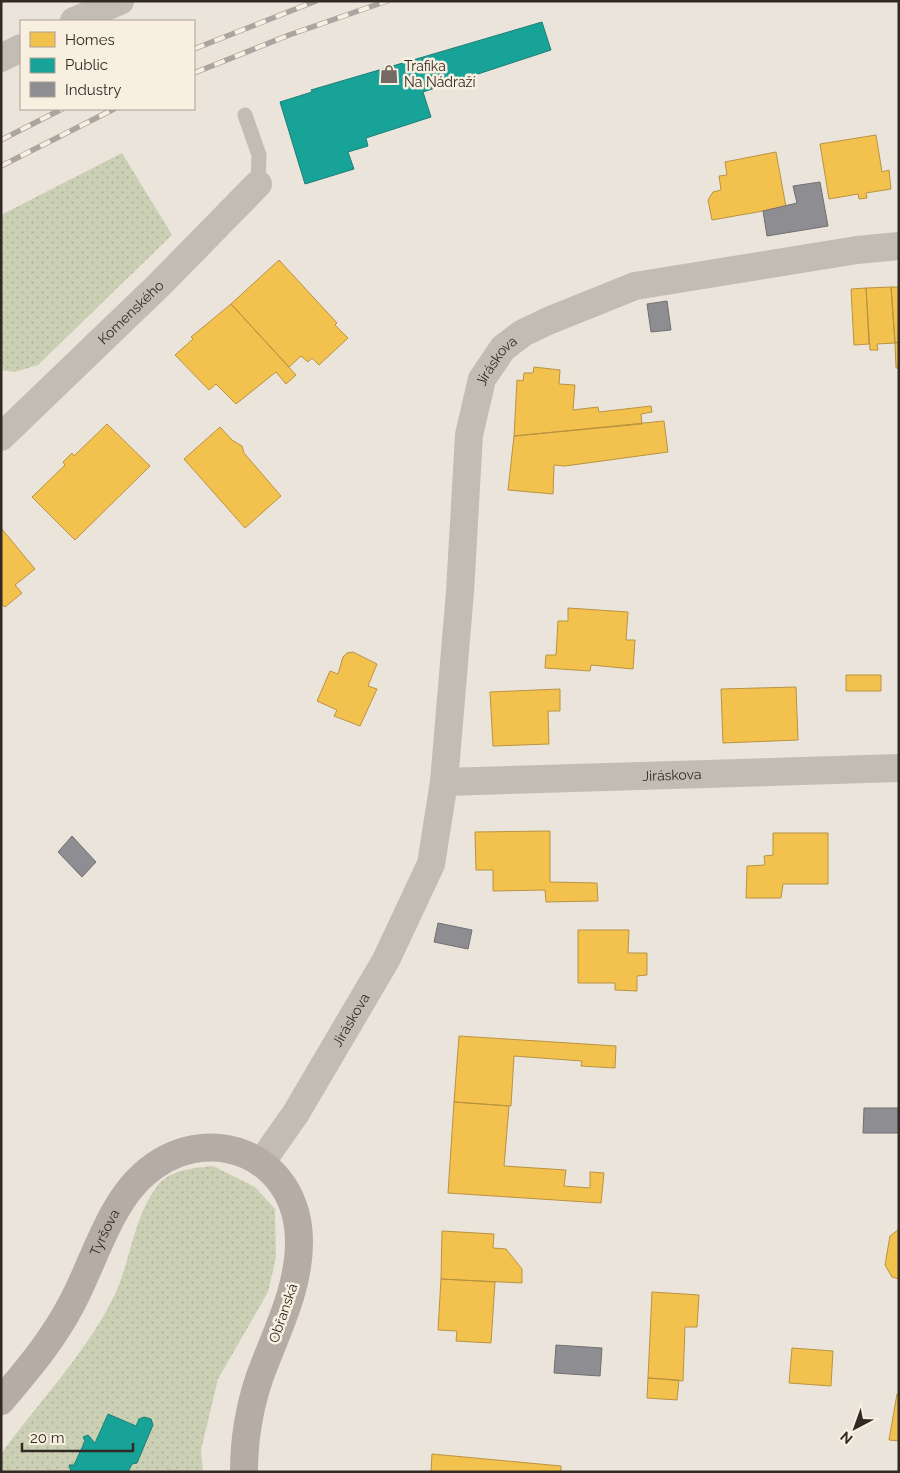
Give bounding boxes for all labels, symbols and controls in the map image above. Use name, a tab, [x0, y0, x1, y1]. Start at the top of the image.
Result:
legend	[20, 20, 195, 110]
text: Homes	[65, 31, 115, 49]
text: Public	[65, 56, 108, 74]
place label: Trafika Na Nádraží	[404, 58, 476, 90]
shop icon: Trafika Na Nádraží	[378, 63, 400, 85]
text: Industry	[65, 81, 121, 99]
street label: Komenského	[95, 277, 167, 347]
street label: Jiráskova	[473, 333, 520, 387]
street label: Jiráskova	[642, 766, 702, 784]
street label: Jiráskova	[329, 990, 373, 1049]
street label: Tyršova	[87, 1206, 123, 1258]
street label: Obřanská	[265, 1281, 301, 1345]
north arrow	[830, 1403, 880, 1453]
scale bar	[22, 1420, 134, 1452]
text: N	[837, 1428, 856, 1447]
text: 20 m	[30, 1429, 65, 1447]

